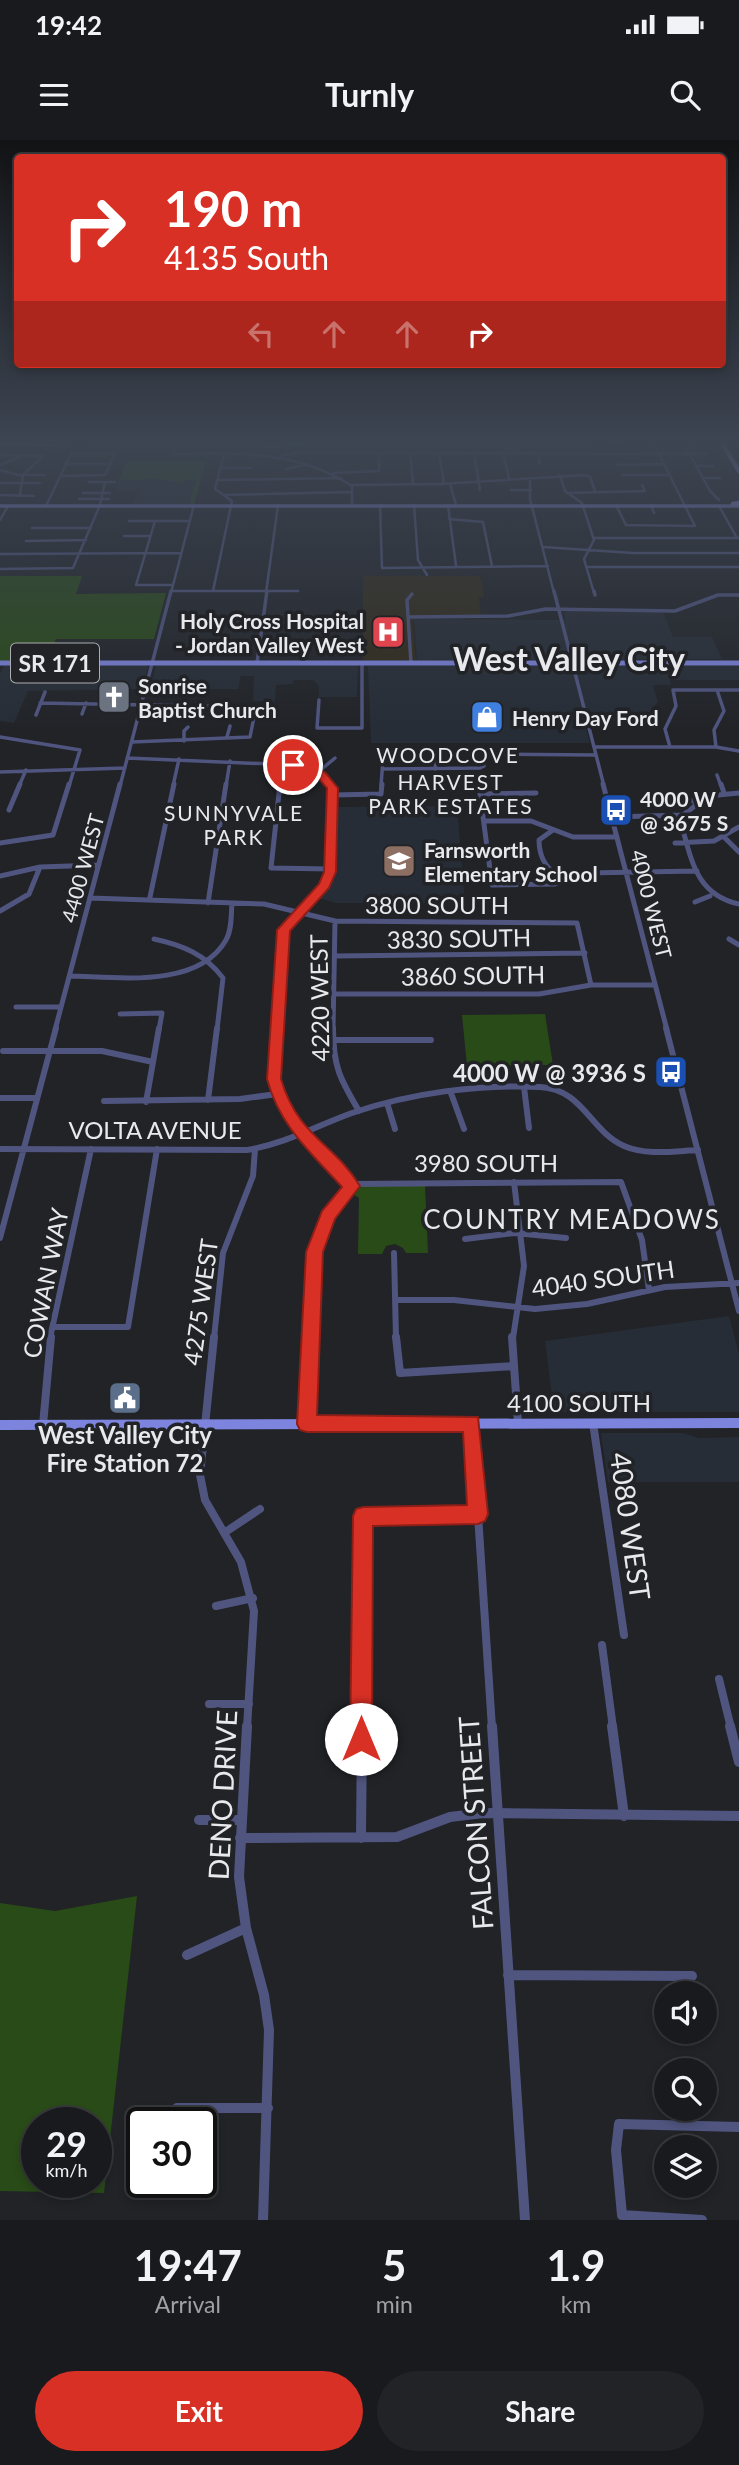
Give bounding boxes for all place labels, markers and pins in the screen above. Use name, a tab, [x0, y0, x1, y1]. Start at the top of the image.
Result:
place label: Holy Cross Hospital - Jordan Valley West	[175, 608, 364, 657]
hospital icon: Holy Cross Hospital - Jordan Valley West	[369, 613, 407, 651]
place label: Sonrise Baptist Church	[138, 673, 277, 722]
church icon: Sonrise Baptist Church	[95, 678, 133, 716]
shop icon: Henry Day Ford	[468, 698, 506, 736]
place label: Henry Day Ford	[512, 705, 659, 730]
pin	[263, 735, 323, 795]
place label: 4000 W @ 3675 S	[640, 786, 728, 835]
bus stop icon: 4000 W @ 3675 S	[597, 791, 635, 829]
place label: Farnsworth Elementary School	[424, 837, 598, 886]
school or university icon: Farnsworth Elementary School	[380, 842, 418, 880]
bus stop icon: 4000 W @ 3936 S	[652, 1053, 690, 1091]
place label: 4000 W @ 3936 S	[453, 1058, 646, 1087]
public building icon: West Valley City Fire Station 72	[106, 1379, 144, 1417]
place label: West Valley City Fire Station 72	[38, 1420, 212, 1477]

